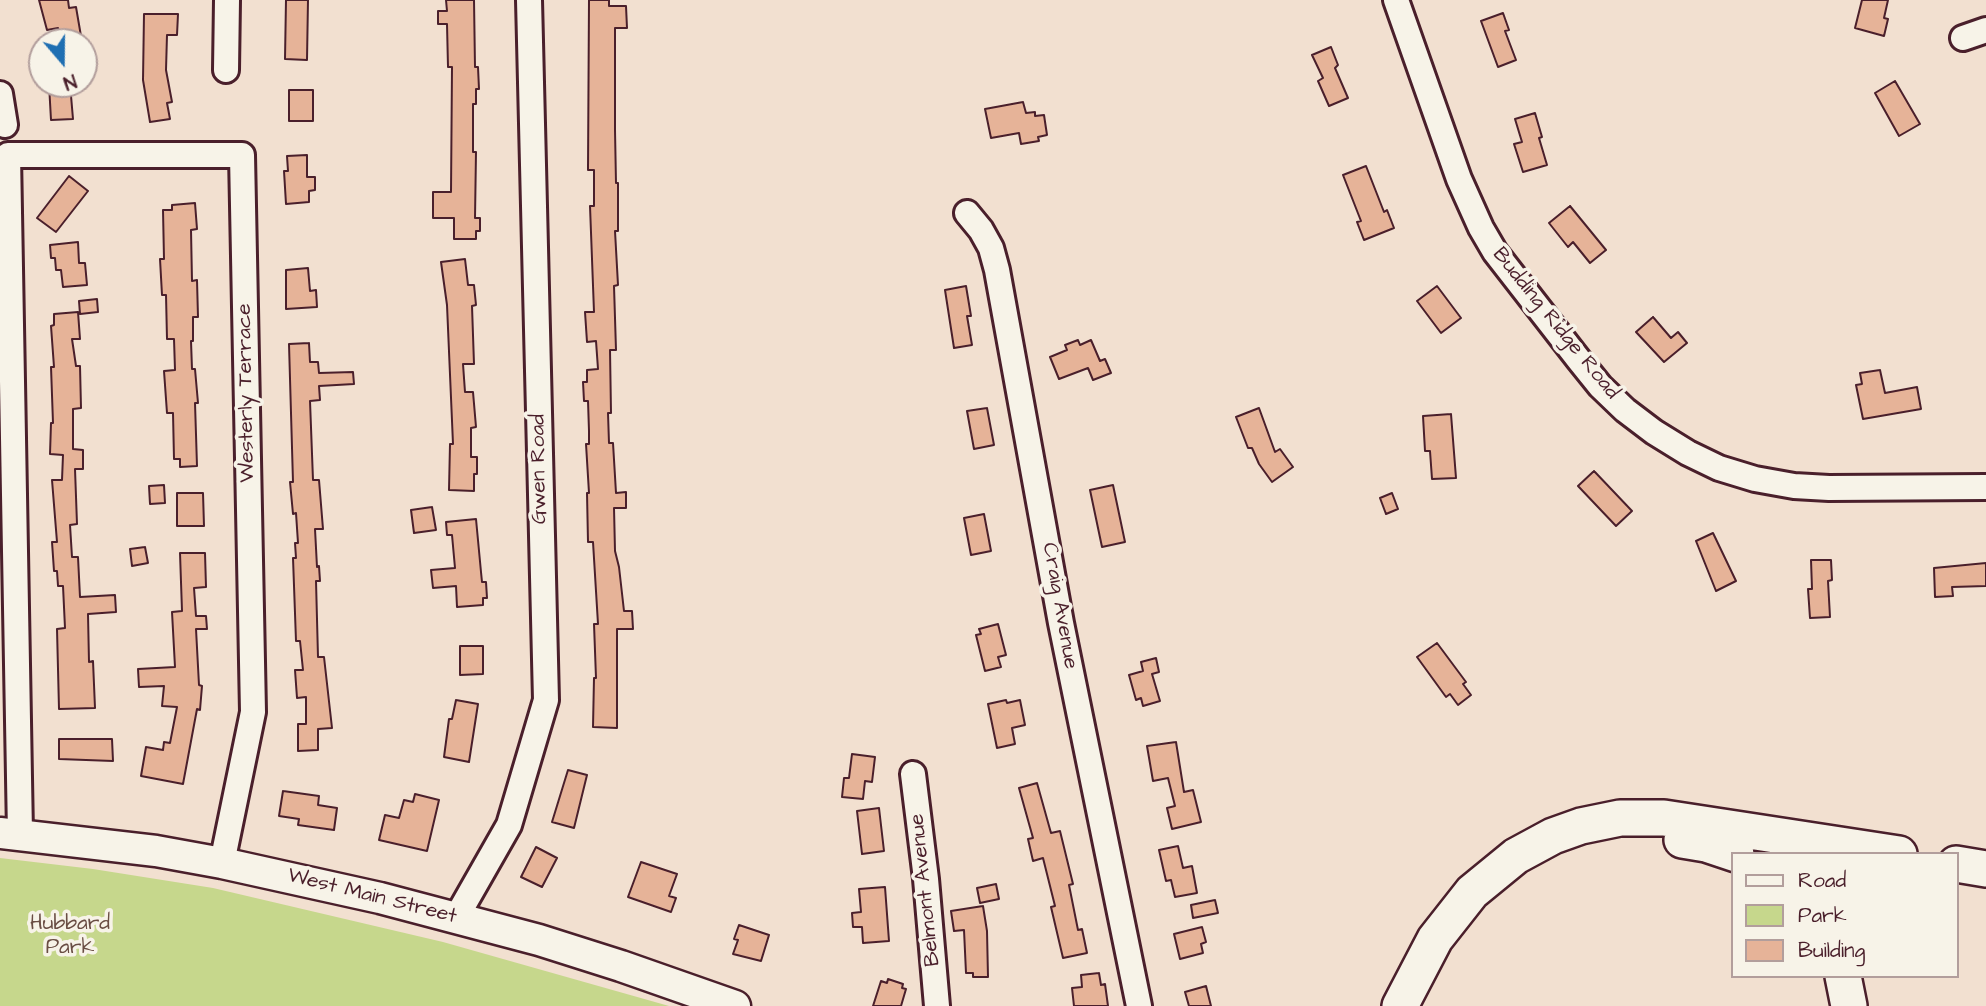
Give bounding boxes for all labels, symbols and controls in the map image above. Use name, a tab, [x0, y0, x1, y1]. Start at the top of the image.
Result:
north arrow	[28, 28, 98, 98]
text: N	[59, 67, 80, 96]
street label: Budding Ridge Road	[1486, 243, 1624, 405]
street label: Westerly Terrace	[233, 303, 261, 483]
street label: Gwen Road	[526, 414, 554, 524]
street label: Craig Avenue	[1035, 541, 1083, 671]
street label: Belmont Avenue	[905, 812, 947, 968]
legend	[1730, 852, 1958, 978]
street label: West Main Street	[285, 864, 459, 930]
text: Road	[1798, 866, 1846, 895]
text: Park	[1798, 901, 1847, 930]
park label: Hubbard Park	[30, 912, 110, 962]
text: Building	[1798, 936, 1865, 965]

